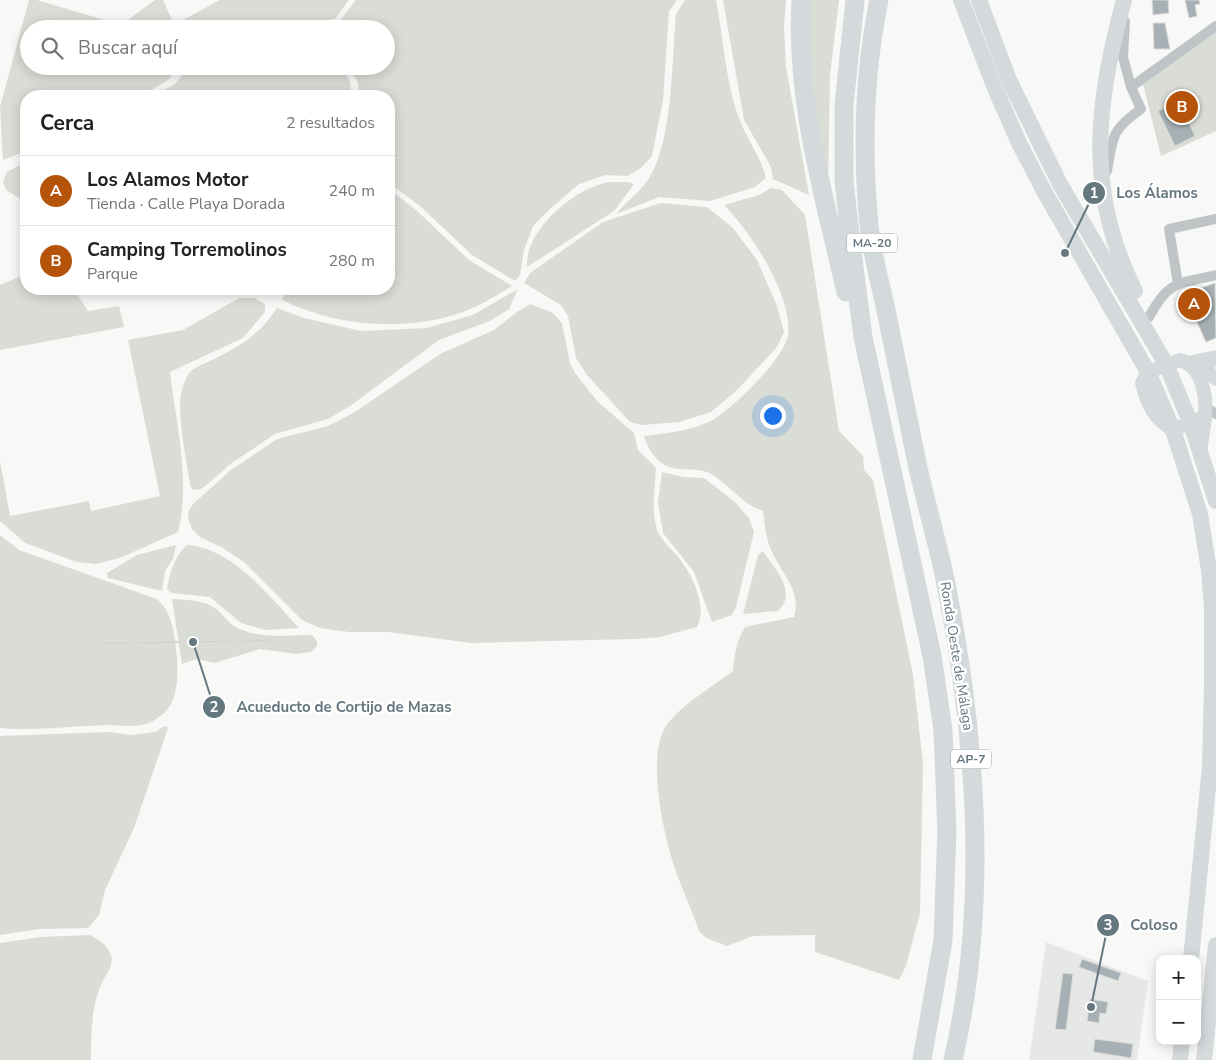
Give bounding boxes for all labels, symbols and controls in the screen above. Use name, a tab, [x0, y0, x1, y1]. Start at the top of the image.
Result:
search box	[20, 20, 395, 75]
icon: search	[38, 34, 66, 62]
text: Buscar aquí	[78, 35, 177, 61]
pin: B	[1166, 88, 1198, 126]
text: Cerca	[40, 109, 94, 137]
text: 2 resultados	[286, 112, 375, 134]
text: Los Alamos Motor	[87, 167, 248, 193]
callout: Los Álamos	[1081, 178, 1208, 208]
text: A	[50, 180, 62, 202]
text: 240 m	[328, 180, 375, 202]
text: 1	[1089, 183, 1099, 203]
text: Los Álamos	[1116, 183, 1198, 203]
text: Tienda · Calle Playa Dorada	[87, 193, 285, 215]
road number: MA-20	[847, 234, 897, 252]
text: Camping Torremolinos	[87, 237, 287, 263]
text: B	[50, 250, 62, 272]
text: 280 m	[328, 250, 375, 272]
text: Parque	[87, 263, 138, 285]
pin: A	[1178, 285, 1210, 323]
your location	[760, 403, 786, 429]
street label: Ronda Oeste de Málaga	[935, 580, 978, 732]
callout: Acueducto de Cortijo de Mazas	[201, 692, 461, 722]
text: 2	[209, 697, 219, 717]
text: Acueducto de Cortijo de Mazas	[236, 697, 452, 717]
road number: AP-7	[951, 750, 991, 769]
callout: Coloso	[1095, 910, 1188, 940]
text: 3	[1103, 915, 1113, 935]
text: Coloso	[1130, 915, 1178, 935]
map controls	[1156, 955, 1201, 1045]
button: +	[1156, 955, 1201, 1000]
button: −	[1156, 1000, 1201, 1045]

